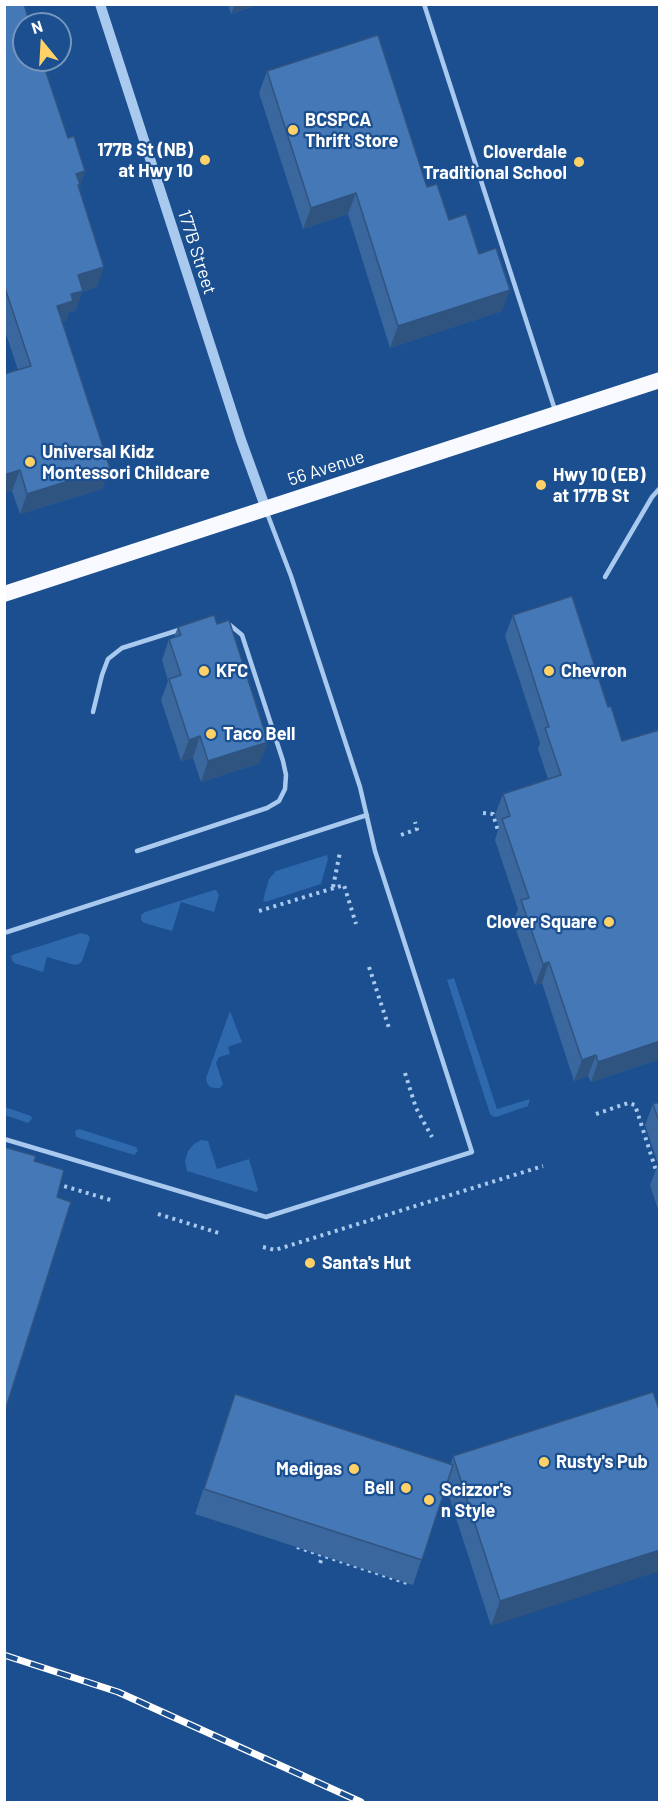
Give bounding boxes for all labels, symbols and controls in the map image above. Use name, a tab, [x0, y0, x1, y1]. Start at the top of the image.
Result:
north arrow	[12, 12, 72, 72]
text: N	[29, 16, 45, 37]
place label: BCSPCA Thrift Store	[305, 109, 398, 152]
marker: BCSPCA Thrift Store	[286, 123, 300, 137]
place label: 177B St (NB) at Hwy 10	[97, 139, 193, 182]
place label: Cloverdale Traditional School	[423, 141, 567, 184]
marker: 177B St (NB) at Hwy 10	[198, 153, 212, 167]
marker: Cloverdale Traditional School	[572, 155, 586, 169]
street label: 177B Street	[173, 207, 221, 297]
place label: Universal Kidz Montessori Childcare	[42, 441, 210, 484]
street label: 56 Avenue	[285, 445, 367, 491]
marker: Universal Kidz Montessori Childcare	[23, 455, 37, 469]
place label: Hwy 10 (EB) at 177B St	[553, 464, 645, 506]
marker: Hwy 10 (EB) at 177B St	[534, 478, 548, 492]
place label: KFC	[216, 660, 248, 682]
place label: Chevron	[561, 660, 627, 682]
marker: KFC	[197, 664, 211, 678]
marker: Chevron	[542, 664, 556, 678]
place label: Taco Bell	[223, 723, 295, 745]
marker: Taco Bell	[204, 727, 218, 741]
place label: Clover Square	[486, 911, 597, 933]
marker: Clover Square	[602, 915, 616, 929]
place label: Santa's Hut	[322, 1252, 411, 1274]
marker: Santa's Hut	[303, 1256, 317, 1270]
place label: Rusty's Pub	[556, 1451, 648, 1473]
marker: Rusty's Pub	[537, 1455, 551, 1469]
place label: Medigas	[276, 1458, 342, 1480]
marker: Medigas	[347, 1462, 361, 1476]
place label: Bell	[364, 1477, 394, 1499]
place label: Scizzor's n Style	[441, 1479, 511, 1522]
marker: Bell	[399, 1481, 413, 1495]
marker: Scizzor's n Style	[422, 1493, 436, 1507]

